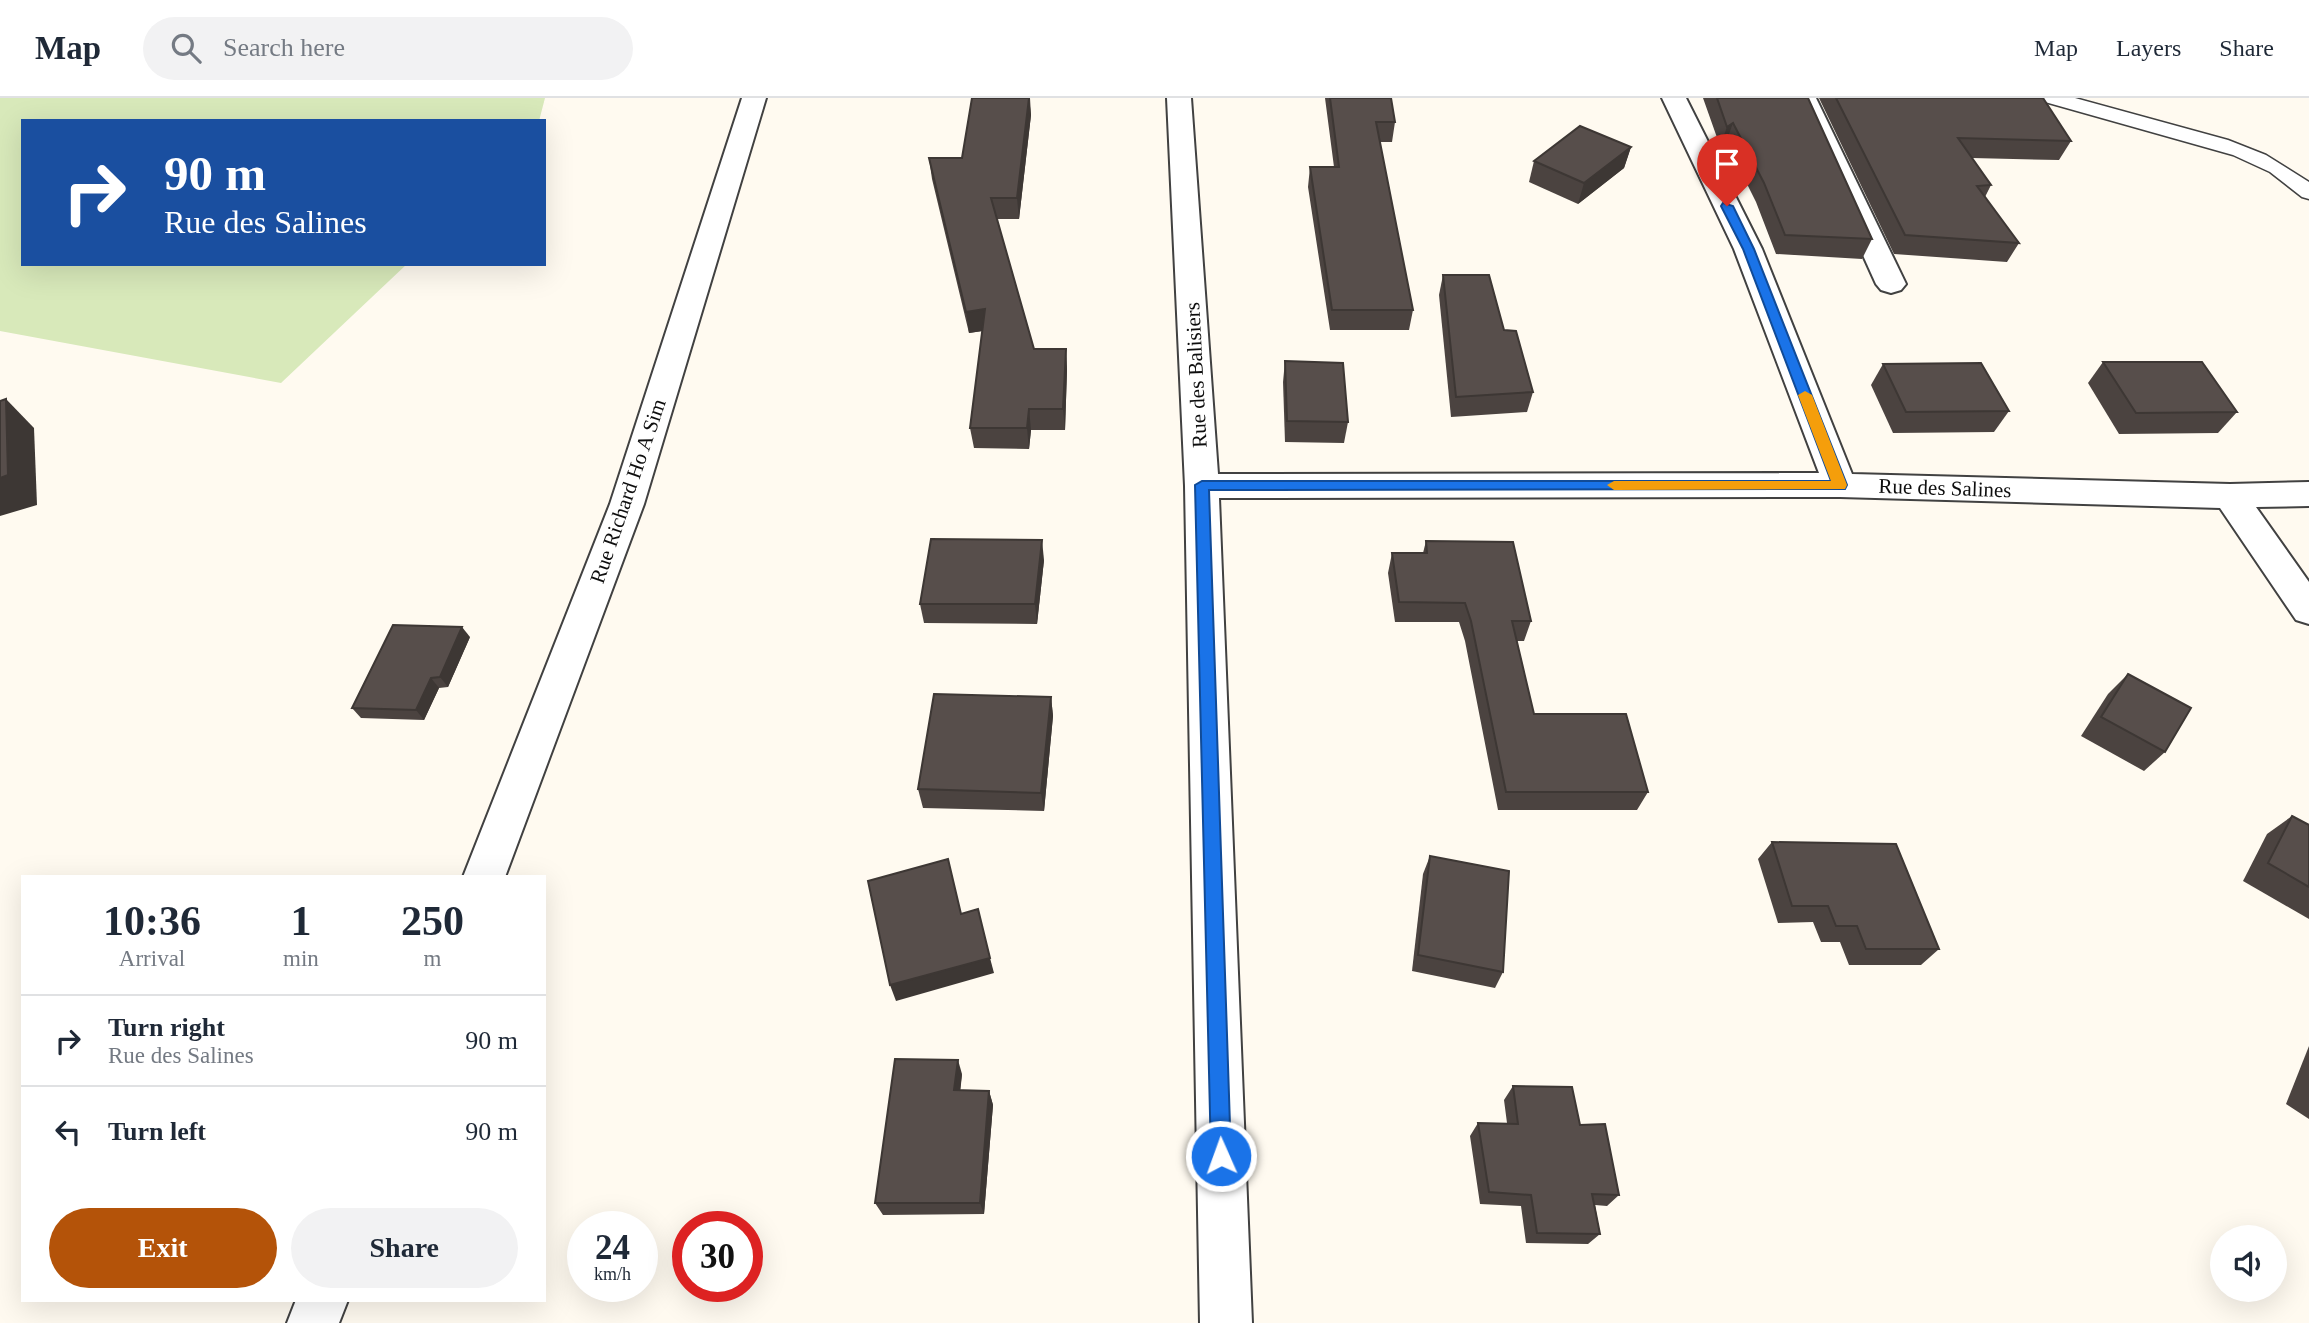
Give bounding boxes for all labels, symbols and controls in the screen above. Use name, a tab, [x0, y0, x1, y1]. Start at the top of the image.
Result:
search box	[143, 17, 633, 80]
icon: search	[167, 29, 205, 67]
text: Map	[35, 30, 101, 66]
text: Search here	[223, 33, 345, 62]
text: Map	[2034, 35, 2078, 61]
text: Layers	[2116, 35, 2181, 61]
text: Share	[2219, 35, 2274, 61]
pin	[1697, 134, 1757, 206]
icon: arrive	[1708, 145, 1746, 183]
text: 90 m	[164, 146, 266, 201]
icon: right	[49, 147, 140, 238]
text: Rue des Salines	[164, 204, 367, 240]
street label: Rue des Balisiers	[1180, 302, 1212, 448]
street label: Rue Richard Ho A Sim	[585, 396, 671, 586]
street label: Rue des Salines	[1878, 474, 2012, 502]
text: 10:36	[103, 898, 201, 944]
text: 1	[290, 898, 311, 944]
text: 250	[401, 898, 464, 944]
text: Arrival	[119, 946, 185, 971]
text: min	[283, 946, 319, 971]
text: m	[423, 946, 441, 971]
text: Turn right	[108, 1013, 225, 1042]
icon: right	[49, 1022, 87, 1060]
text: 90 m	[465, 1026, 518, 1055]
text: Rue des Salines	[108, 1043, 254, 1068]
icon: left	[49, 1113, 87, 1151]
text: Turn left	[108, 1117, 206, 1146]
text: 90 m	[465, 1117, 518, 1146]
position arrow	[1184, 1119, 1258, 1193]
button: Exit	[49, 1208, 277, 1288]
button: Share	[291, 1208, 518, 1288]
speed limit sign: 30	[672, 1211, 763, 1302]
map controls	[2210, 1225, 2287, 1302]
button: sound	[2210, 1225, 2287, 1302]
text: 24	[595, 1228, 630, 1267]
text: km/h	[594, 1264, 631, 1284]

